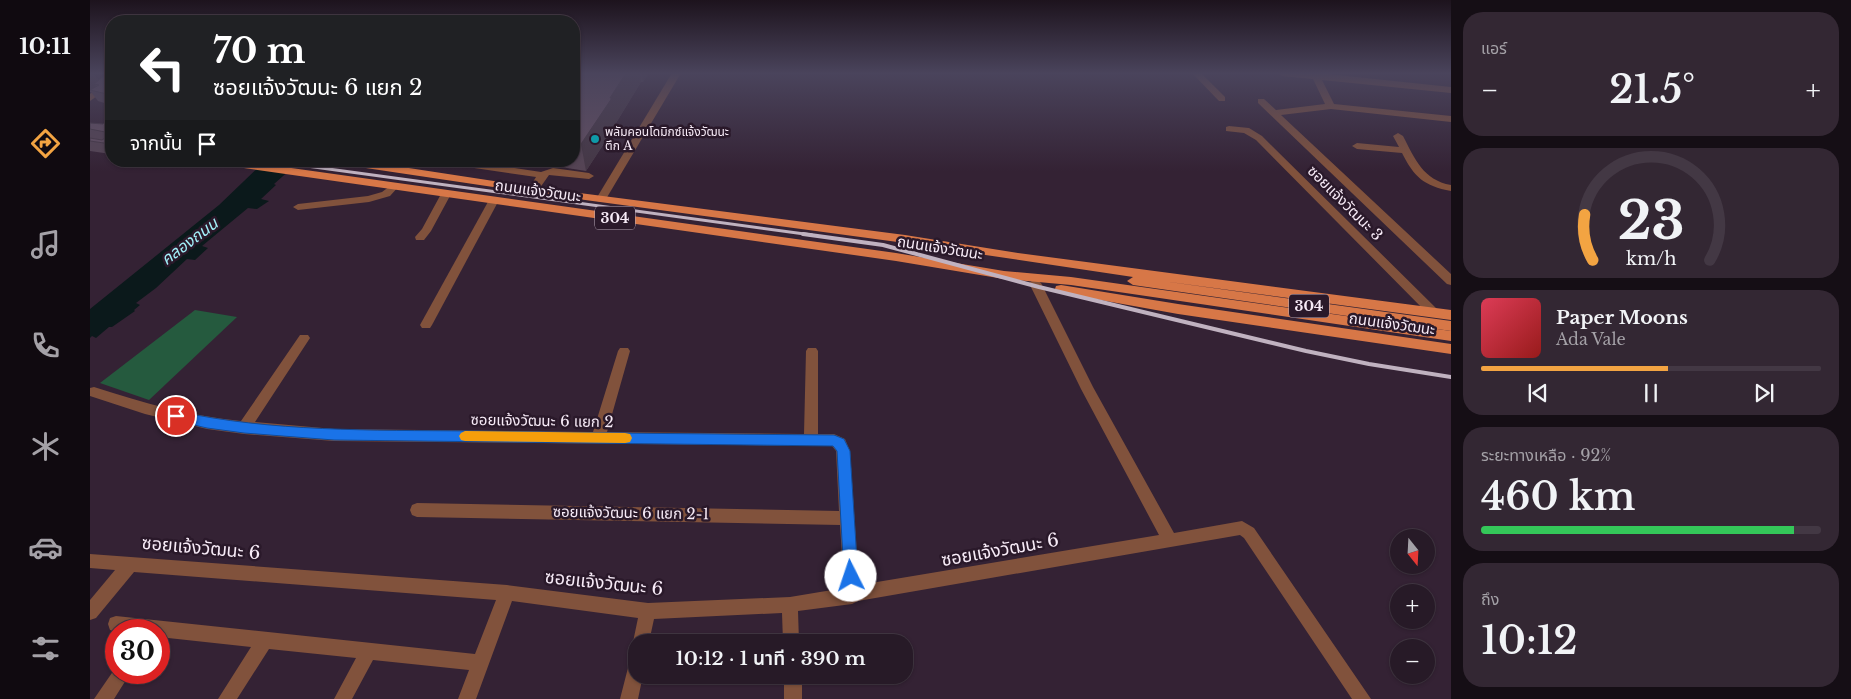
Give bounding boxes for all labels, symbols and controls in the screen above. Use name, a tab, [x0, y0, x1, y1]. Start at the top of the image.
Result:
text: 70 m	[213, 29, 306, 72]
text: 10:11	[19, 33, 71, 60]
icon: left	[130, 35, 195, 100]
text: แอร์	[1481, 38, 1507, 58]
text: 21.5°	[1609, 66, 1695, 113]
text: −	[1481, 73, 1499, 108]
text: +	[1806, 73, 1821, 108]
text: ซอยแจ้งวัฒนะ 6 แยก 2	[213, 74, 423, 101]
place label: พลัมคอนโดมิกซ์แจ้งวัฒนะ ตึก A	[605, 124, 729, 153]
icon: directions	[28, 126, 63, 161]
icon: arrive	[193, 130, 221, 158]
text: จากนั้น	[130, 132, 183, 155]
marker: พลัมคอนโดมิกซ์แจ้งวัฒนะ ตึก A	[589, 133, 601, 145]
street label: ซอยแจ้งวัฒนะ 3	[1304, 161, 1387, 244]
street label: ถนนแจ้งวัฒนะ	[494, 175, 582, 206]
text: 23	[1618, 189, 1684, 253]
road number: 304	[595, 207, 635, 230]
water label: คลองถนน	[157, 212, 222, 269]
icon: music	[28, 227, 63, 262]
street label: ถนนแจ้งวัฒนะ	[896, 231, 984, 264]
text: km/h	[1626, 248, 1676, 270]
road number: 304	[1289, 294, 1329, 318]
text: Paper Moons	[1556, 306, 1688, 329]
street label: ถนนแจ้งวัฒนะ	[1348, 308, 1436, 339]
icon: phone	[28, 328, 63, 363]
text: Ada Vale	[1556, 329, 1626, 349]
icon: previous	[1524, 379, 1552, 407]
icon: pause	[1637, 379, 1665, 407]
icon: next	[1750, 379, 1778, 407]
pin	[155, 395, 197, 437]
icon: arrive	[162, 402, 190, 430]
street label: ซอยแจ้งวัฒนะ 6 แยก 2	[470, 410, 614, 431]
icon: climate	[28, 429, 63, 464]
text: ระยะทางเหลือ · 92%	[1481, 445, 1611, 465]
text: 460 km	[1481, 473, 1635, 520]
street label: ซอยแจ้งวัฒนะ 6 แยก 2-1	[553, 502, 709, 523]
street label: ซอยแจ้งวัฒนะ 6	[940, 529, 1060, 571]
north arrow	[1390, 529, 1435, 574]
map controls	[1390, 529, 1435, 684]
icon: car	[28, 530, 63, 565]
street label: ซอยแจ้งวัฒนะ 6	[141, 532, 261, 564]
position arrow	[824, 549, 876, 601]
street label: ซอยแจ้งวัฒนะ 6	[544, 566, 664, 600]
button: +	[1390, 584, 1435, 629]
text: ถึง	[1481, 589, 1499, 609]
text: 10:12	[1481, 617, 1578, 664]
speed limit sign: 30	[105, 619, 170, 684]
icon: filters	[28, 631, 63, 666]
button: −	[1390, 639, 1435, 684]
text: 10:12 · 1 นาที · 390 m	[675, 647, 866, 670]

